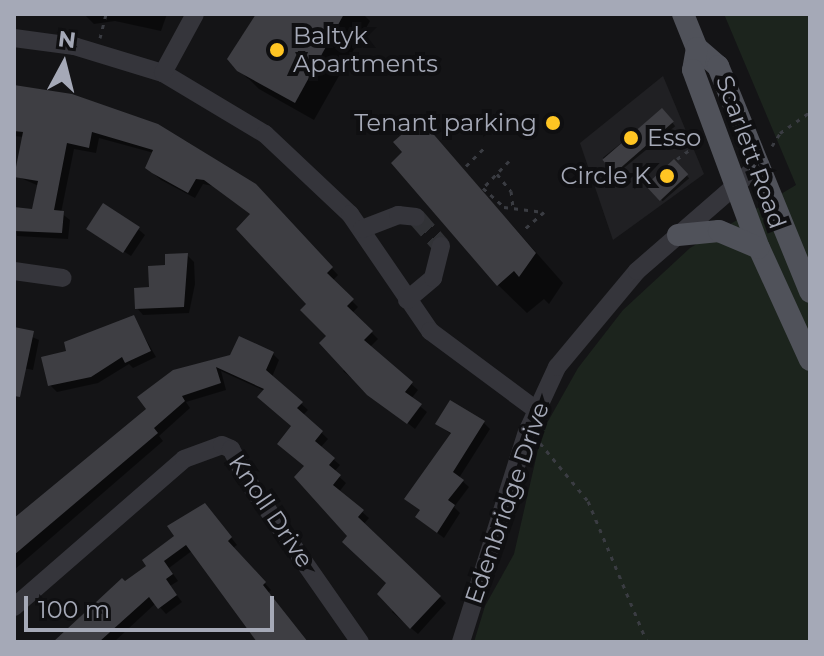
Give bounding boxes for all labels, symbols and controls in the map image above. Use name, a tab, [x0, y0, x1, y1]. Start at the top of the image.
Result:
place label: Baltyk Apartments	[293, 22, 438, 78]
north arrow	[24, 24, 104, 104]
text: N	[57, 25, 77, 54]
marker: Baltyk Apartments	[268, 41, 286, 59]
street label: Scarlett Road	[710, 71, 792, 233]
place label: Tenant parking	[354, 109, 537, 137]
marker: Tenant parking	[544, 114, 562, 132]
place label: Esso	[647, 124, 701, 152]
marker: Esso	[622, 129, 640, 147]
place label: Circle K	[561, 162, 651, 190]
marker: Circle K	[658, 167, 676, 185]
street label: Edenbridge Drive	[459, 398, 555, 608]
street label: Knoll Drive	[223, 449, 319, 573]
scale bar	[28, 580, 278, 630]
text: 100 m	[38, 595, 110, 624]

